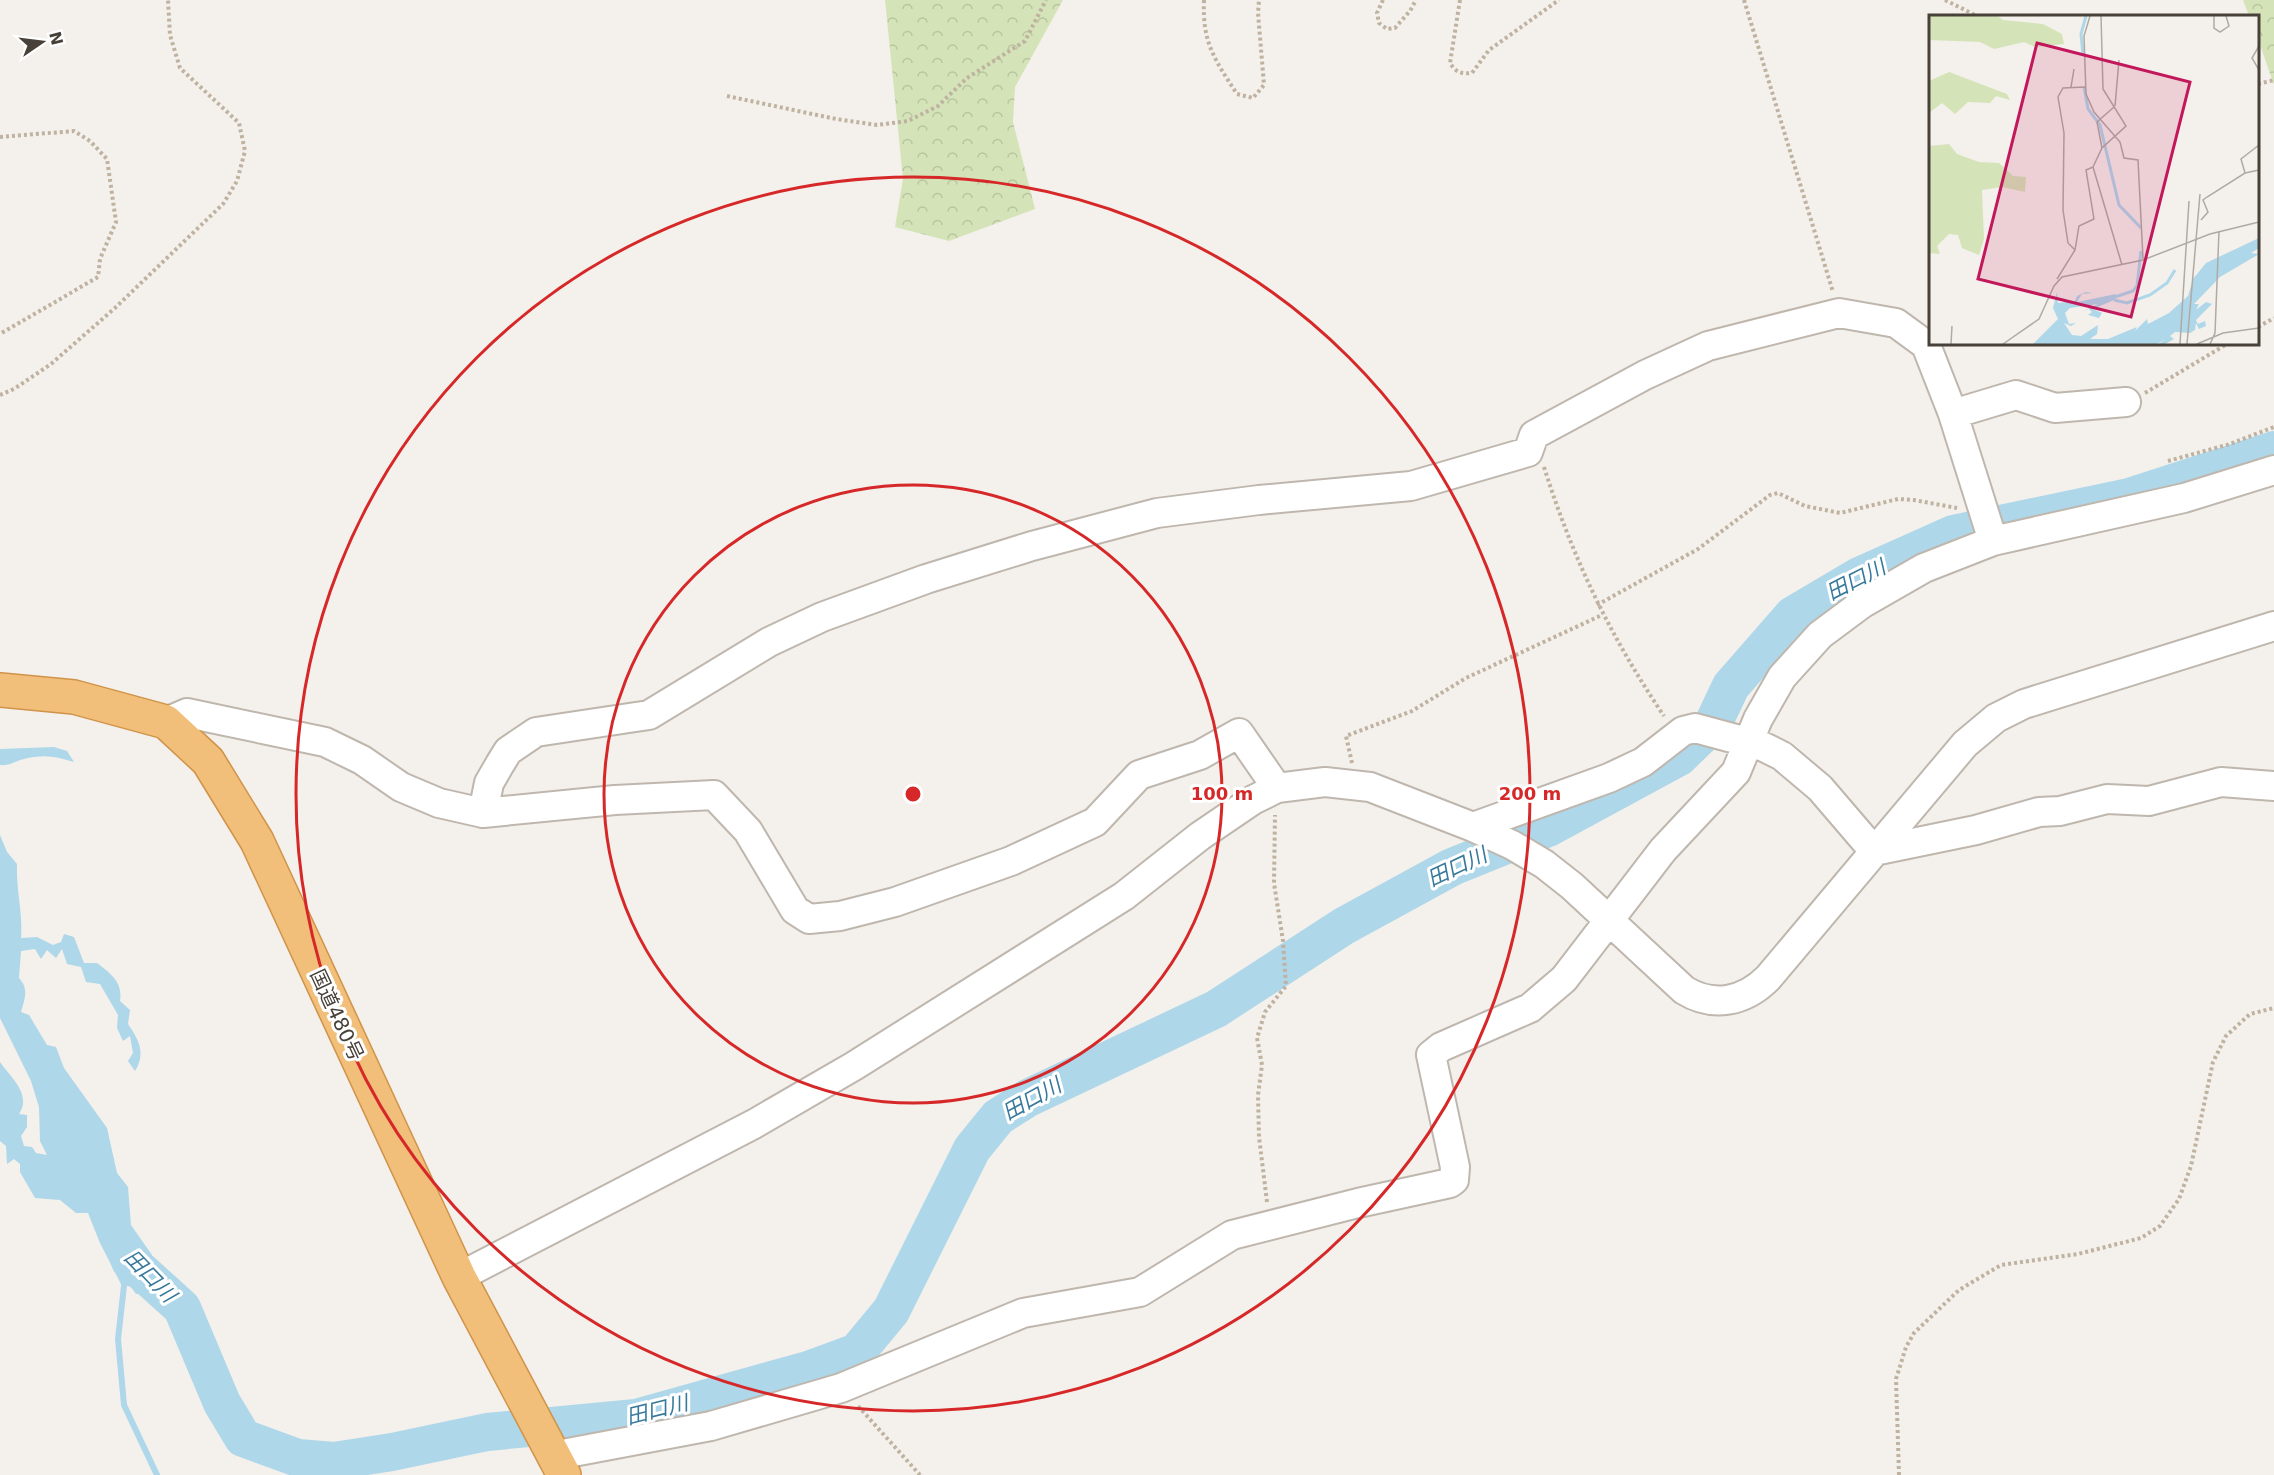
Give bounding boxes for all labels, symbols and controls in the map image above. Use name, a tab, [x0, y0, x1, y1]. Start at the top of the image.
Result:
north arrow	[12, 12, 72, 72]
inset map	[1929, 15, 2259, 345]
text: N	[45, 30, 67, 47]
water label: 田口川	[1822, 554, 1891, 605]
text: 100 m	[1191, 783, 1253, 804]
text: 200 m	[1499, 783, 1561, 804]
centre of rings	[903, 784, 923, 804]
water label: 田口川	[1423, 842, 1492, 891]
street label: 国道480号	[305, 965, 369, 1065]
water label: 田口川	[999, 1072, 1067, 1125]
water label: 田口川	[119, 1245, 182, 1308]
water label: 田口川	[624, 1390, 692, 1429]

